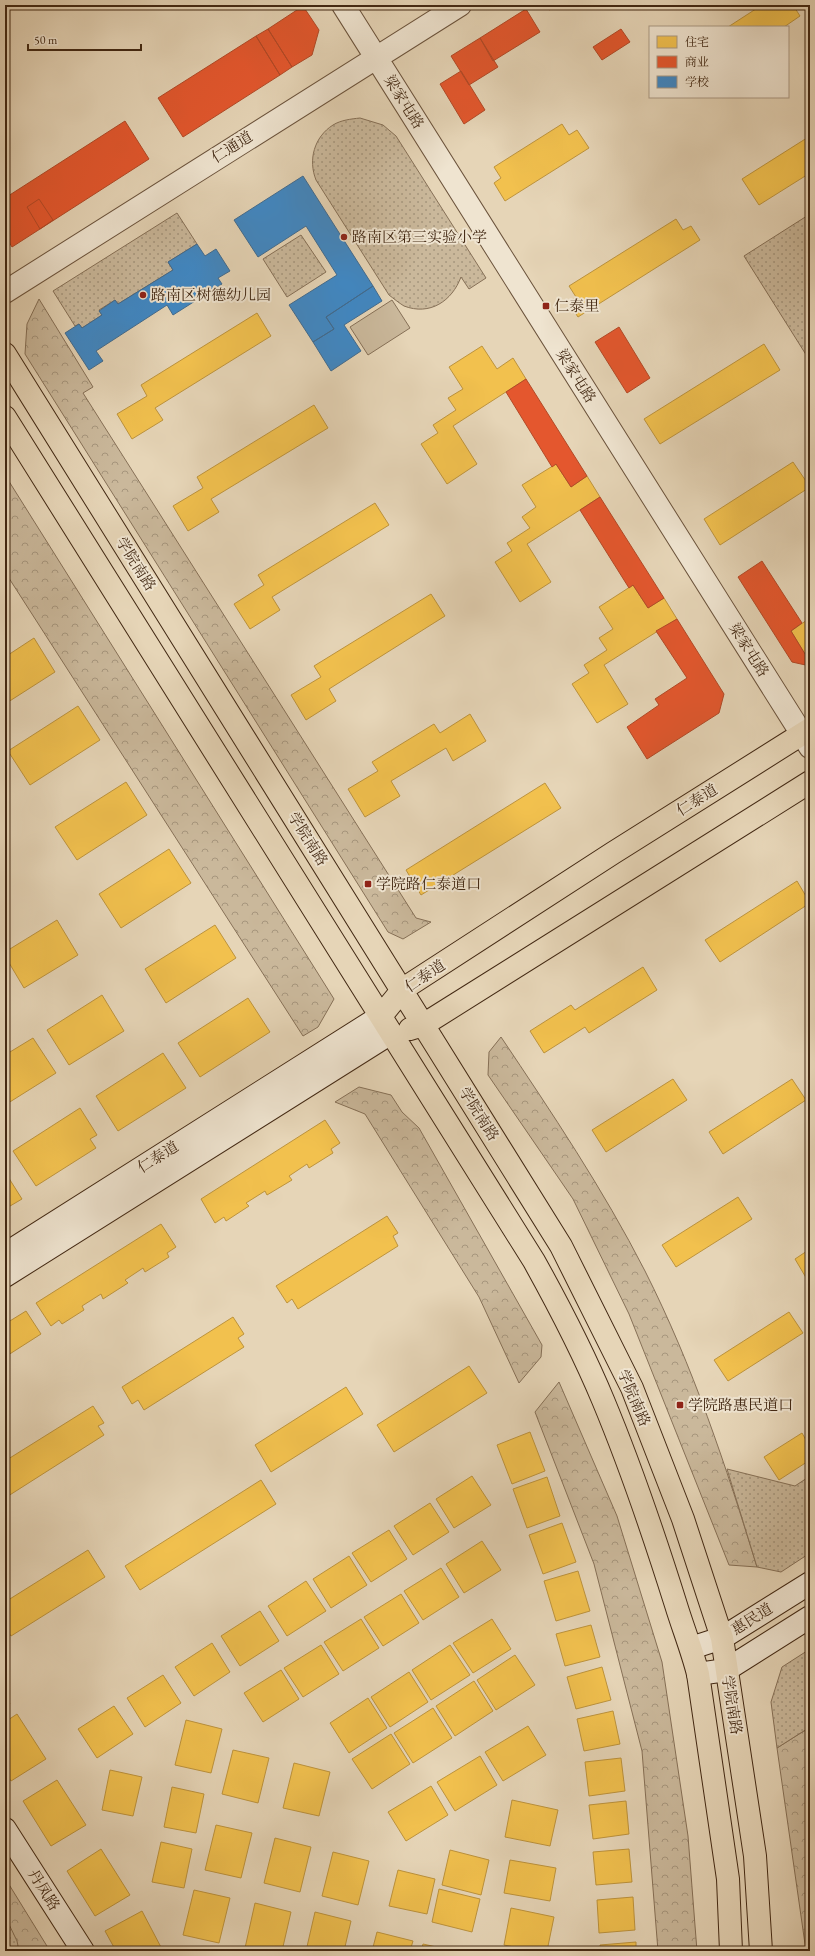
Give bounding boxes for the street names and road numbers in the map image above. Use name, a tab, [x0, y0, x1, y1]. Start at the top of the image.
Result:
street label: 梁家屯路	[380, 71, 428, 132]
street label: 仁通道	[208, 127, 256, 167]
street label: 梁家屯路	[552, 345, 600, 406]
street label: 学院南路	[112, 533, 160, 594]
street label: 梁家屯路	[725, 619, 773, 680]
street label: 仁泰道	[673, 780, 721, 820]
street label: 学院南路	[284, 808, 332, 869]
street label: 仁泰道	[401, 955, 449, 996]
street label: 学院南路	[455, 1083, 503, 1144]
street label: 仁泰道	[134, 1137, 182, 1177]
street label: 学院南路	[614, 1366, 655, 1429]
street label: 惠民道	[728, 1599, 776, 1639]
street label: 学院南路	[718, 1674, 747, 1736]
street label: 丹凤路	[24, 1866, 64, 1914]

